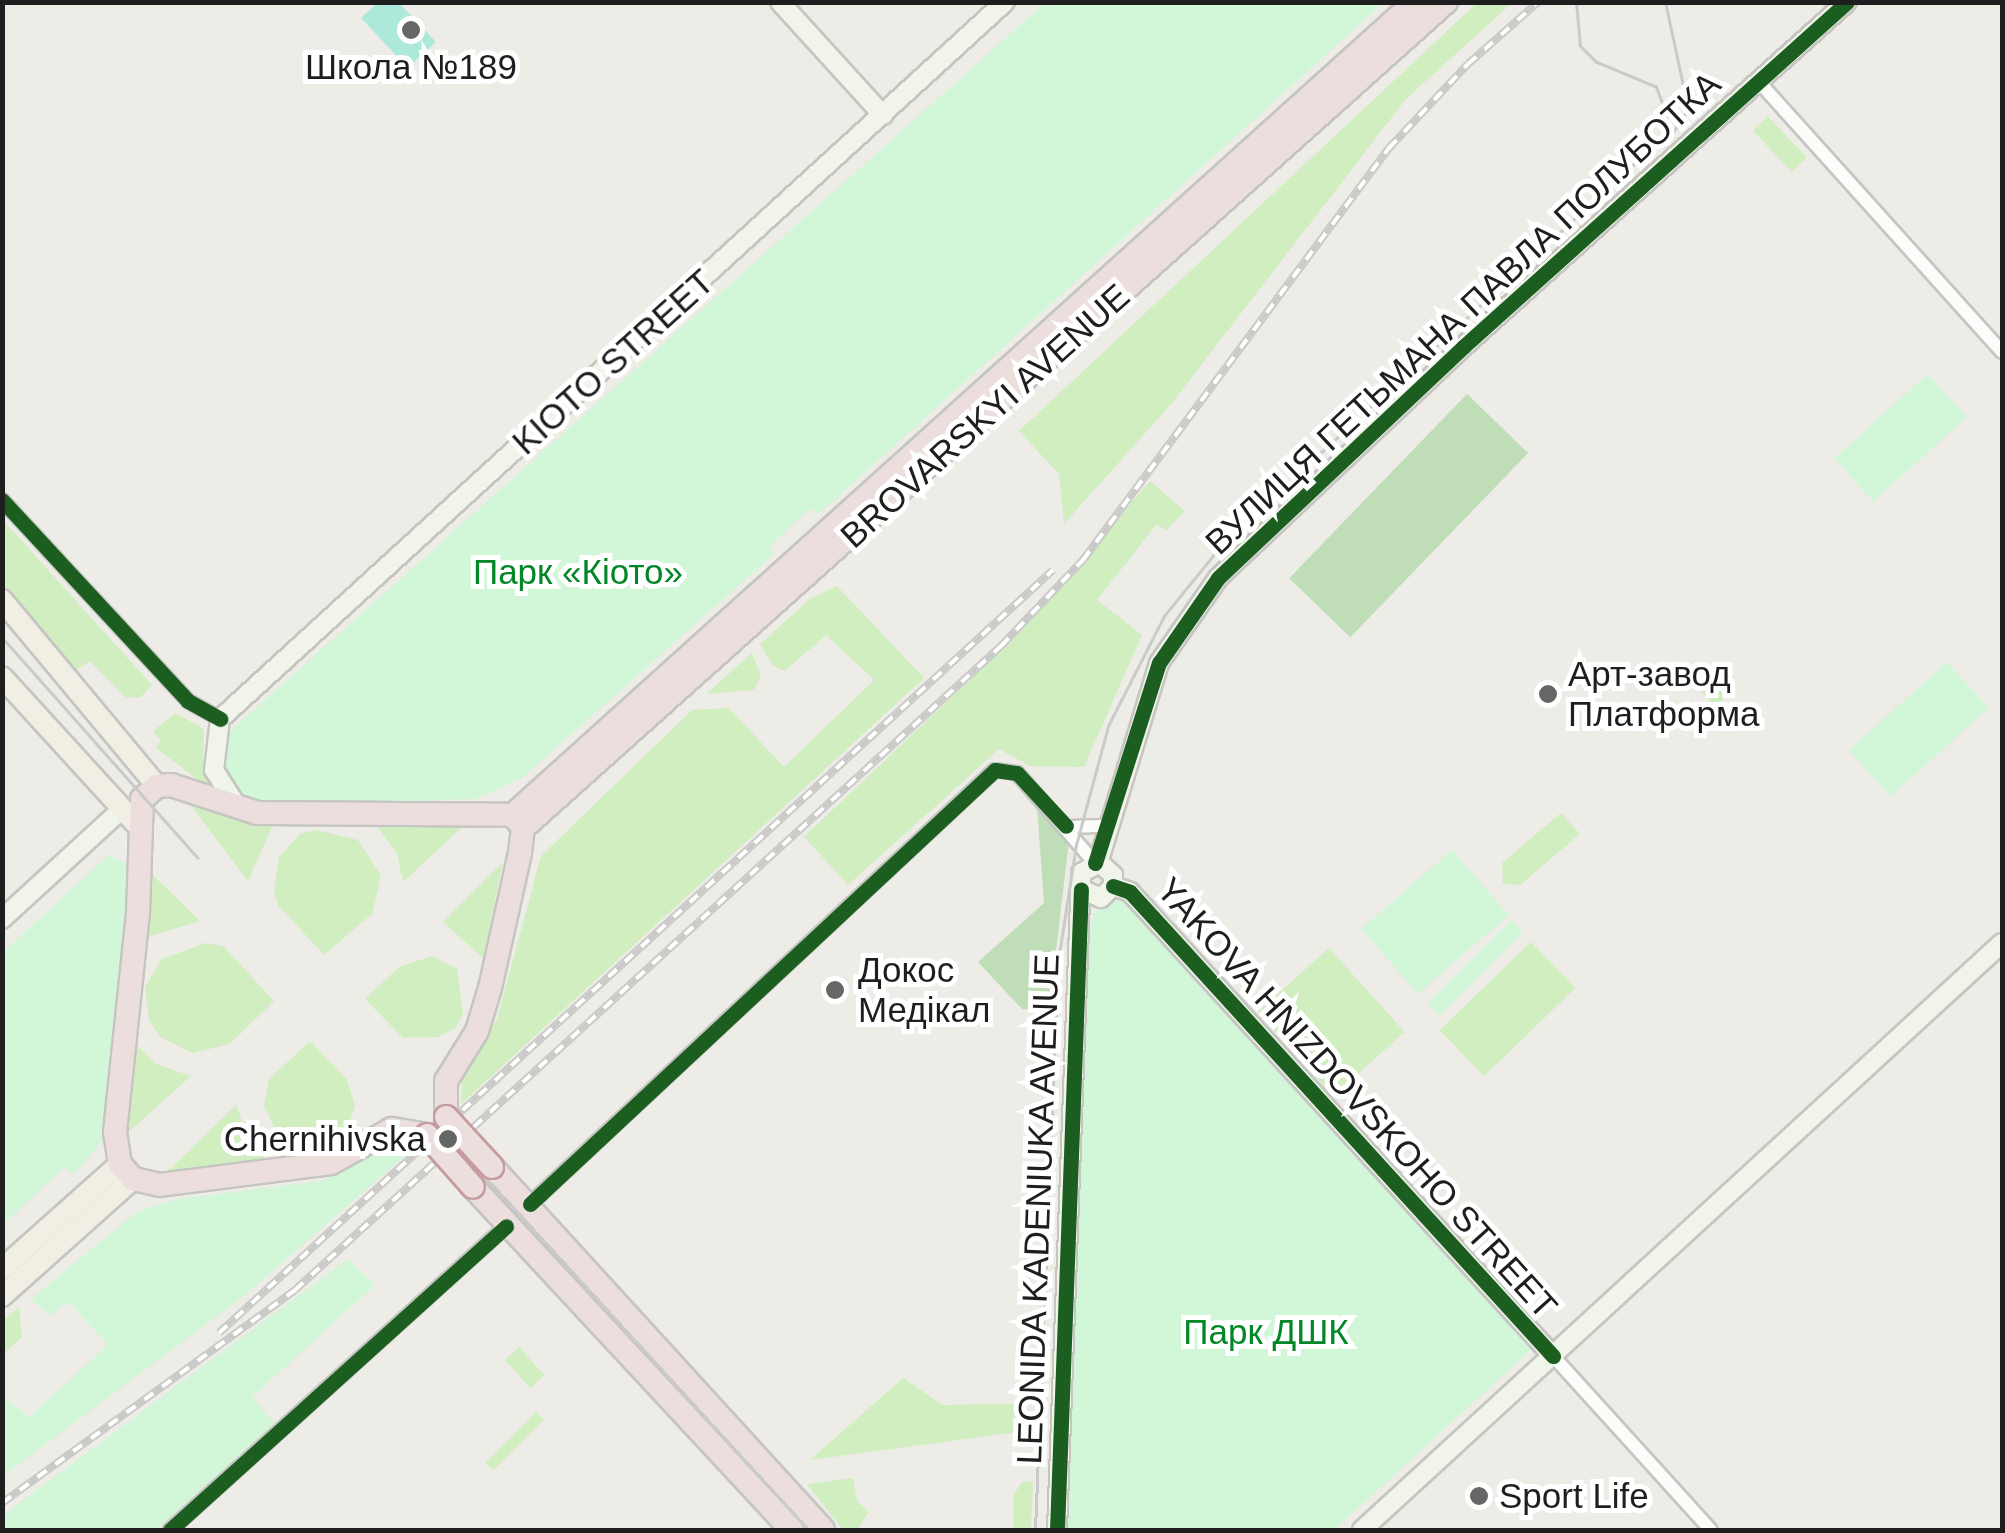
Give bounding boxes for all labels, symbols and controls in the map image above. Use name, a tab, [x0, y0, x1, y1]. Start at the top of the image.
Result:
marker: Школа №189	[400, 19, 422, 41]
place label: Школа №189	[305, 46, 517, 88]
street label: ВУЛИЦЯ ГЕТЬМАНА ПАВЛА ПОЛУБОТКА	[1197, 63, 1729, 563]
street label: KIOTO STREET	[504, 261, 722, 463]
street label: BROVARSKYI AVENUE	[831, 275, 1139, 557]
park label: Парк «Кіото»	[473, 551, 683, 593]
place label: Арт-завод Платформа	[1568, 653, 1760, 735]
marker: Арт-завод Платформа	[1537, 683, 1559, 705]
street label: YAKOVA HNIZDOVSKOHO STREET	[1147, 868, 1567, 1328]
place label: Докос Медікал	[858, 949, 990, 1031]
street label: LEONIDA KADENIUKA AVENUE	[1008, 950, 1068, 1468]
marker: Докос Медікал	[822, 977, 848, 1003]
place label: Chernihivska	[224, 1118, 426, 1160]
marker: Chernihivska	[435, 1126, 461, 1152]
park label: Парк ДШК	[1183, 1311, 1349, 1353]
place label: Sport Life	[1499, 1475, 1649, 1517]
marker: Sport Life	[1468, 1485, 1490, 1507]

